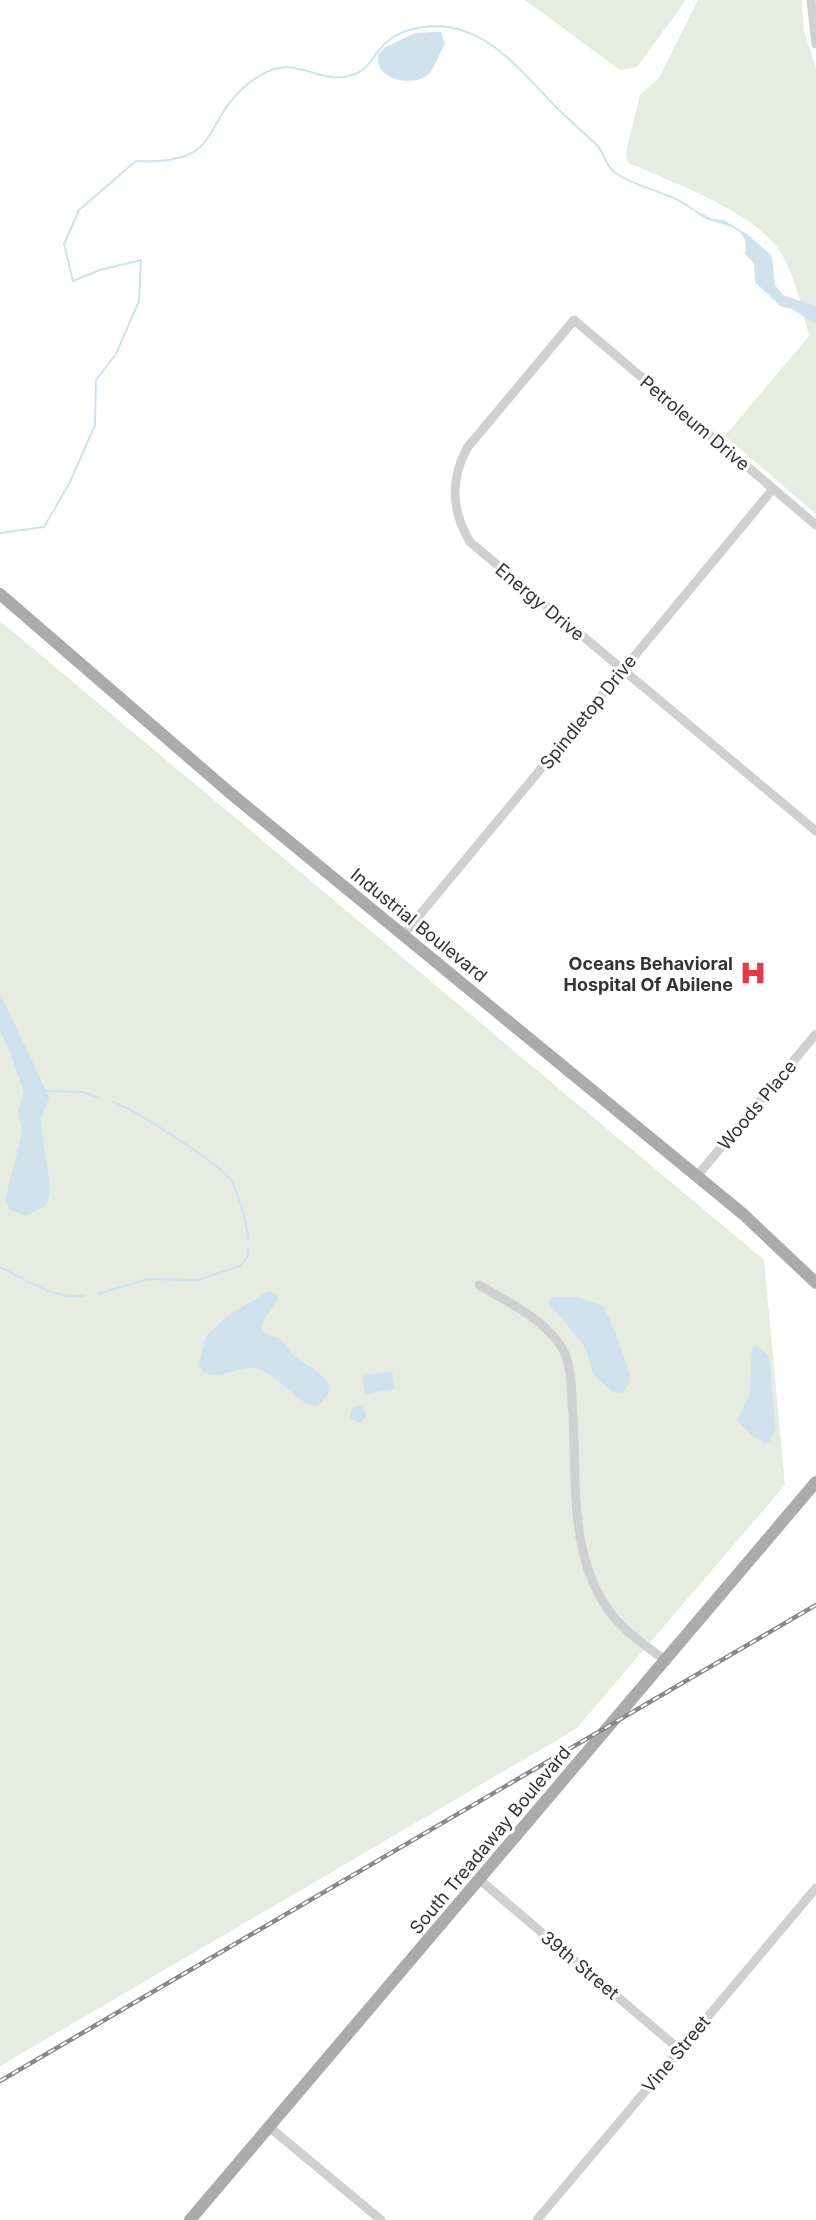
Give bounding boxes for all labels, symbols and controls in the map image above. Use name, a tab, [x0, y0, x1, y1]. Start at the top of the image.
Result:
street label: Petroleum Drive	[636, 371, 754, 475]
street label: Energy Drive	[491, 559, 589, 645]
street label: Spindletop Drive	[536, 651, 640, 773]
street label: Industrial Boulevard	[347, 864, 491, 986]
place label: Oceans Behavioral Hospital Of Abilene	[563, 953, 733, 995]
hospital icon: Oceans Behavioral Hospital Of Abilene	[738, 958, 768, 988]
street label: Woods Place	[713, 1056, 801, 1154]
street label: South Treadaway Boulevard	[405, 1742, 575, 1938]
street label: 39th Street	[537, 1926, 623, 2004]
street label: Vine Street	[638, 2011, 714, 2097]

